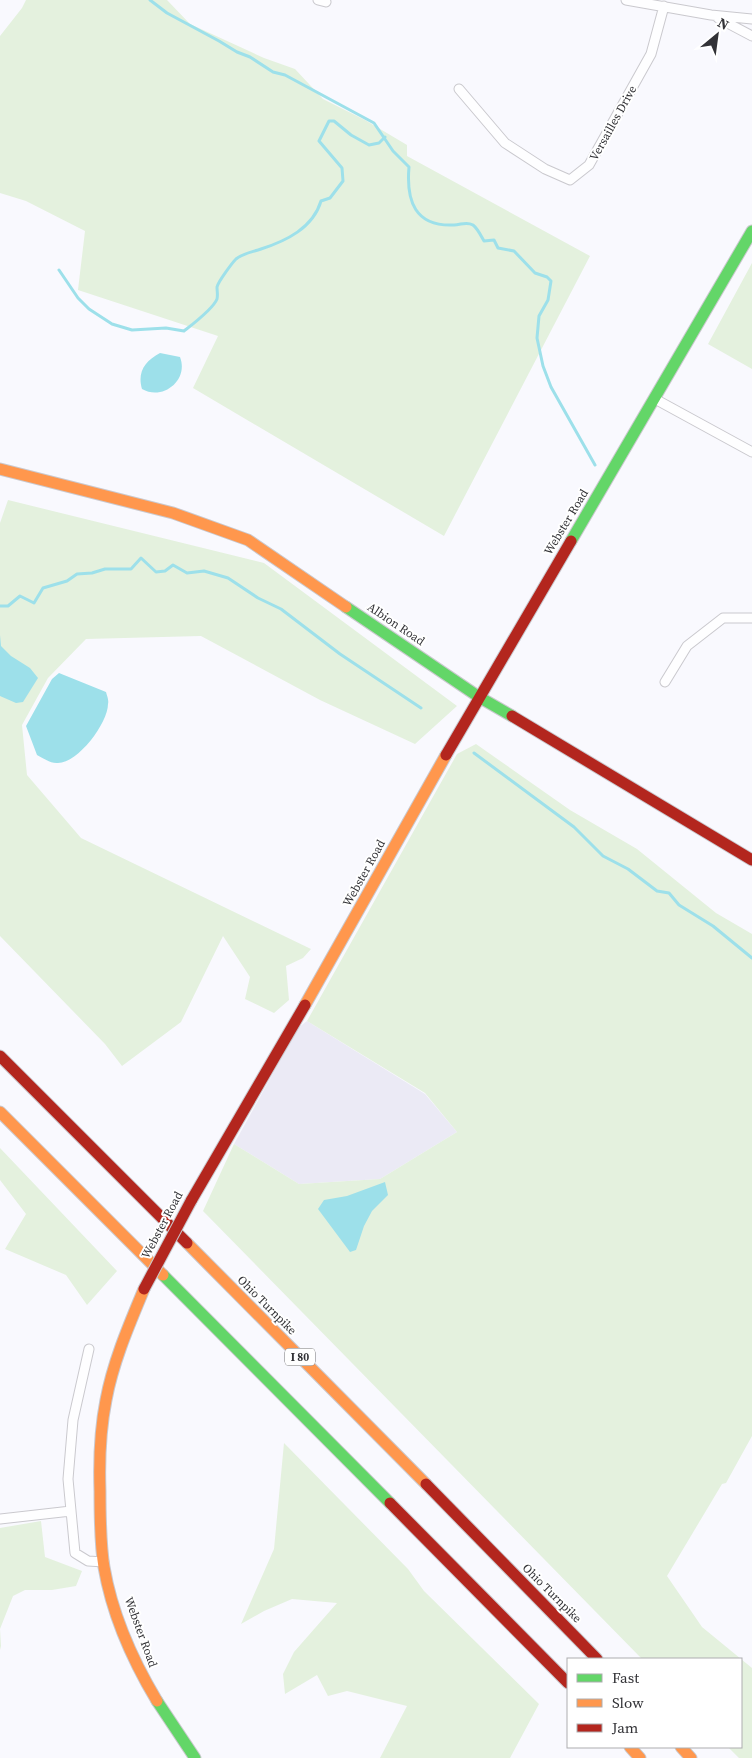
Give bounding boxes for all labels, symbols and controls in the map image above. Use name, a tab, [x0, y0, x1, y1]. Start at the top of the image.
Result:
north arrow	[692, 10, 742, 60]
text: N	[714, 12, 733, 35]
street label: Versailles Drive	[586, 83, 640, 163]
street label: Webster Road	[540, 486, 592, 558]
street label: Albion Road	[364, 599, 428, 649]
street label: Webster Road	[339, 837, 389, 909]
street label: Webster Road	[138, 1188, 187, 1261]
street label: Ohio Turnpike	[234, 1272, 300, 1338]
road number: I 80	[285, 1348, 315, 1365]
street label: Ohio Turnpike	[519, 1560, 585, 1626]
street label: Webster Road	[121, 1595, 161, 1670]
legend	[567, 1658, 742, 1748]
text: Fast	[612, 1667, 639, 1688]
text: Slow	[612, 1692, 644, 1713]
text: Jam	[611, 1717, 639, 1738]

